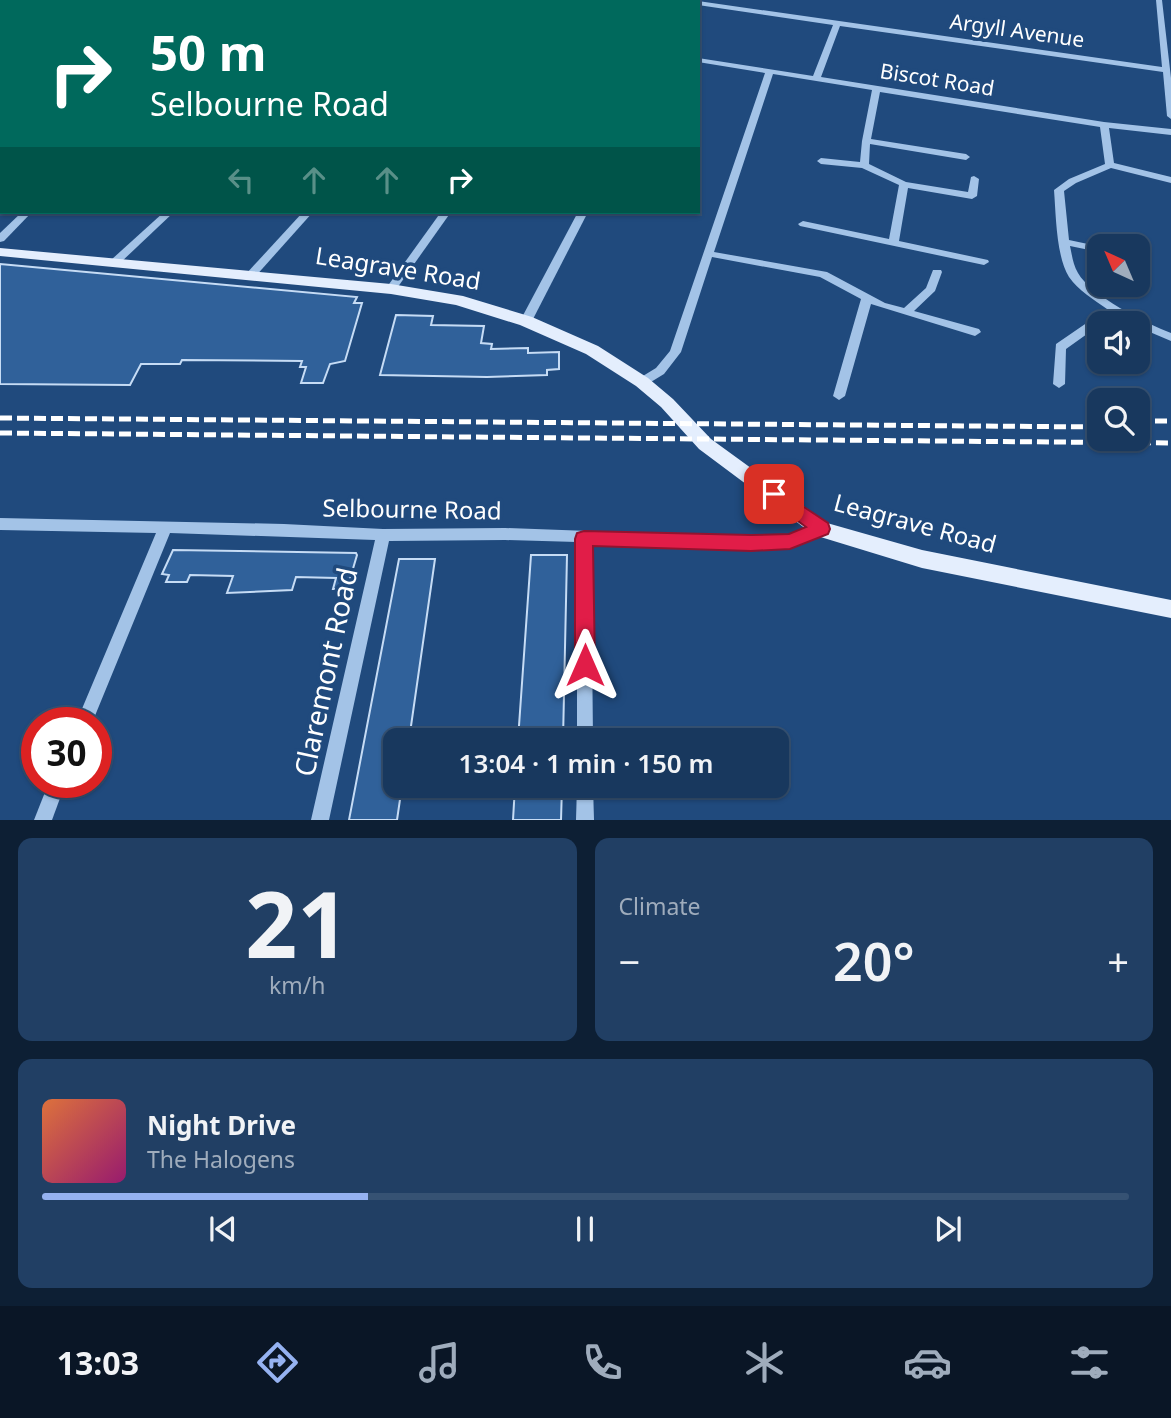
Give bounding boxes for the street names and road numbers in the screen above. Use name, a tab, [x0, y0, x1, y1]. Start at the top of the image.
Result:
street label: Argyll Avenue	[948, 7, 1086, 53]
street label: Biscot Road	[878, 56, 996, 102]
street label: Leagrave Road	[313, 238, 483, 297]
street label: Leagrave Road	[831, 485, 1000, 560]
street label: Selbourne Road	[322, 490, 502, 527]
street label: Claremont Road	[284, 564, 366, 780]

